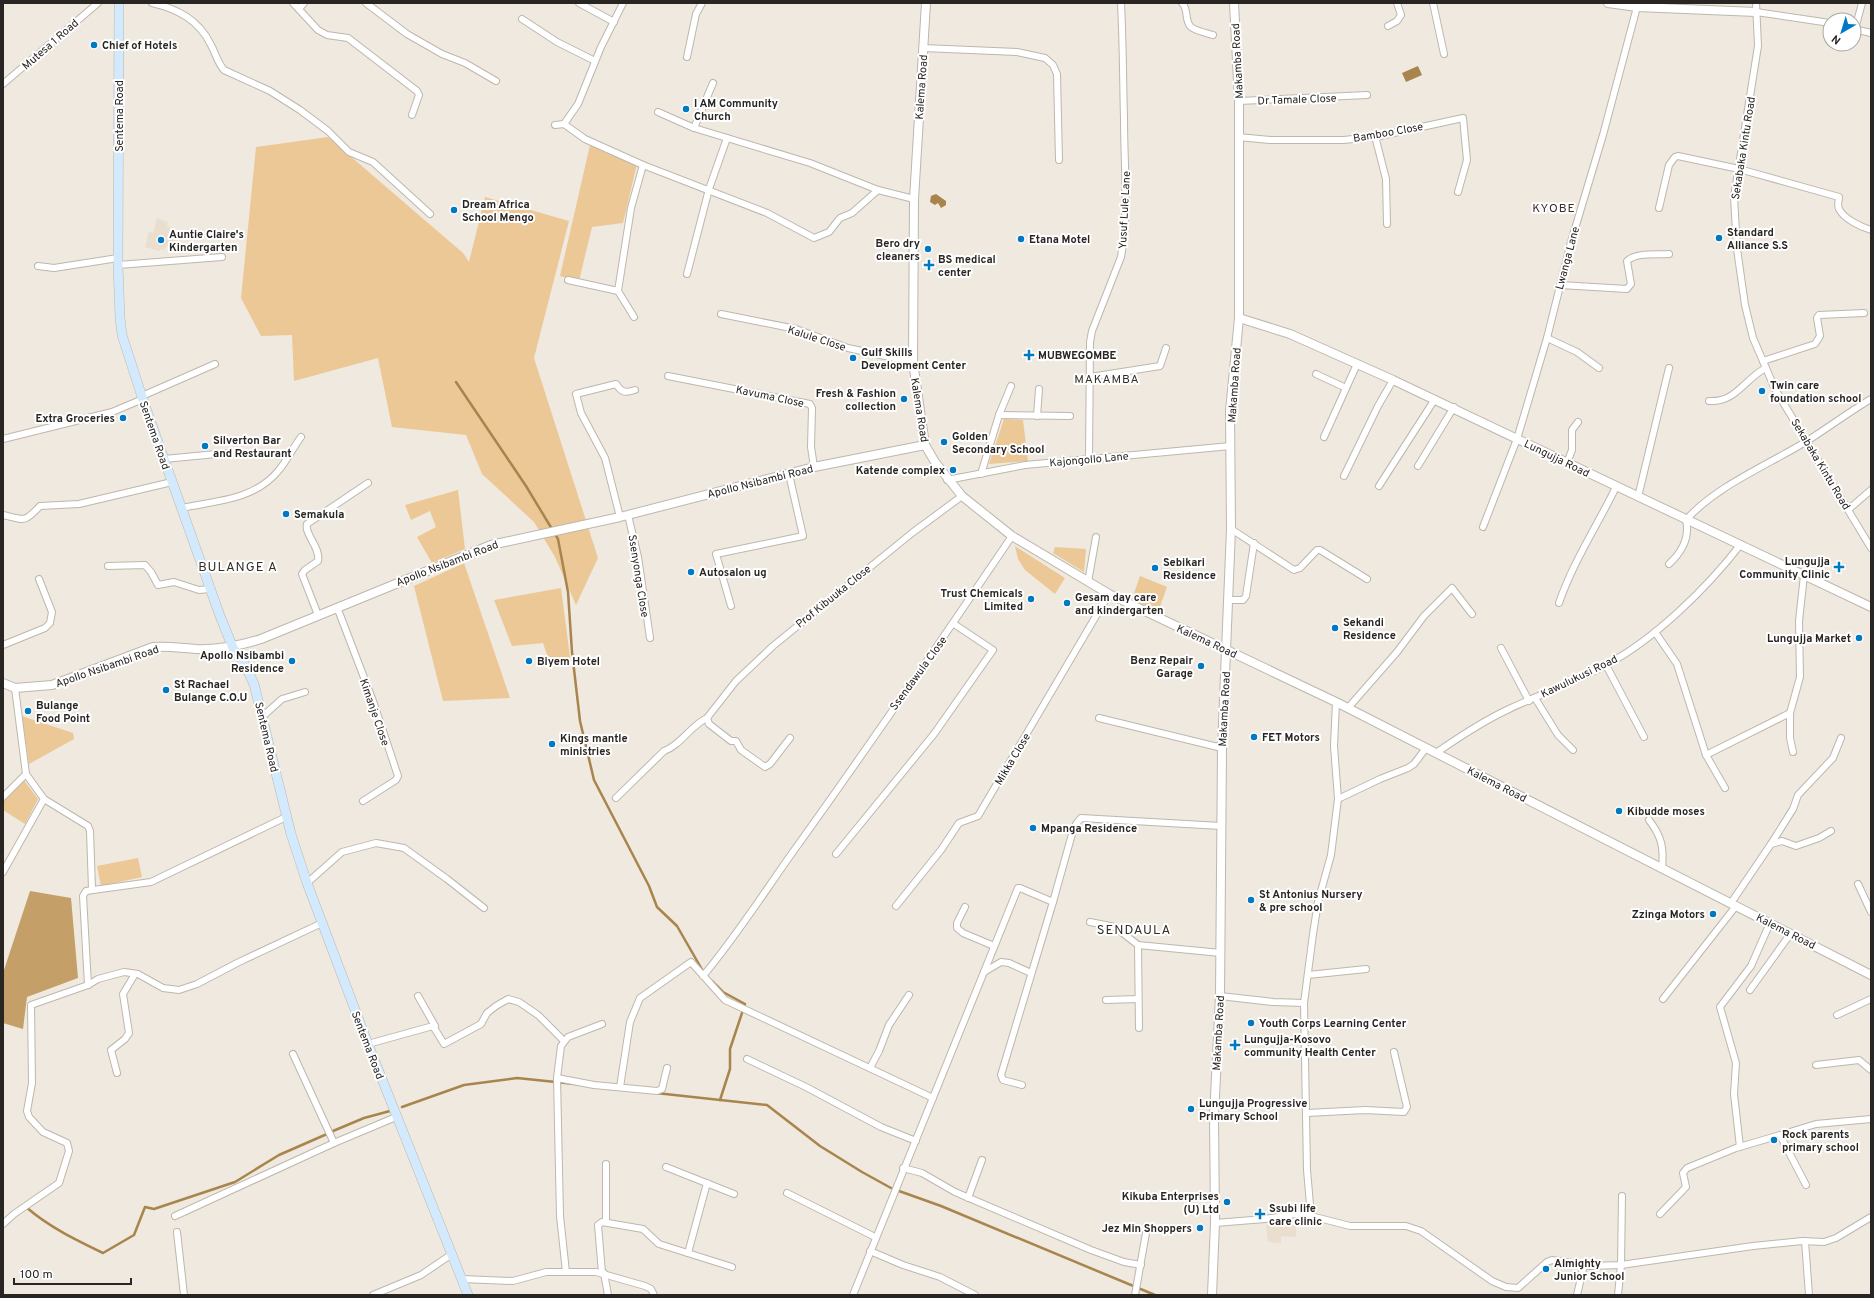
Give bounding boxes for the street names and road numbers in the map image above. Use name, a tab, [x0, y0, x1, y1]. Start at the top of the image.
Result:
street label: Mutesa 1 Road	[19, 16, 82, 73]
street label: Makamba Road	[1229, 23, 1247, 99]
street label: Kalema Road	[913, 54, 931, 120]
street label: Sentema Road	[113, 80, 127, 152]
street label: Dr Tamale Close	[1257, 92, 1337, 108]
street label: Sekabaka Kintu Road	[1729, 96, 1759, 201]
street label: Bamboo Close	[1352, 120, 1424, 146]
street label: Yusuf Lule Lane	[1116, 171, 1134, 249]
street label: Lwanga Lane	[1553, 225, 1583, 291]
street label: Kalule Close	[786, 323, 848, 355]
street label: Makamba Road	[1225, 347, 1245, 423]
street label: Kalema Road	[907, 377, 931, 443]
street label: Kavuma Close	[734, 383, 805, 411]
street label: Sentema Road	[136, 399, 172, 472]
street label: Sekabaka Kintu Road	[1787, 416, 1853, 513]
street label: Lungujja Road	[1521, 437, 1592, 481]
street label: Kajongollo Lane	[1049, 450, 1129, 470]
street label: Apollo Nsibambi Road	[706, 462, 815, 502]
street label: Ssenyonga Close	[625, 534, 651, 619]
street label: Apollo Nsibambi Road	[394, 538, 501, 590]
street label: Prof Kibuuka Close	[793, 562, 874, 631]
street label: Kalema Road	[1174, 622, 1239, 662]
street label: Ssendawula Close	[887, 634, 950, 713]
street label: Apollo Nsibambi Road	[54, 643, 161, 691]
street label: Kawulukusi Road	[1539, 652, 1620, 702]
street label: Makamba Road	[1216, 671, 1234, 747]
street label: Kimanje Close	[356, 677, 392, 748]
street label: Sentema Road	[251, 701, 281, 774]
street label: Mikka Close	[992, 731, 1034, 788]
street label: Kalema Road	[1464, 764, 1529, 806]
street label: Kalema Road	[1753, 911, 1818, 953]
street label: Makamba Road	[1210, 995, 1228, 1071]
street label: Sentema Road	[348, 1009, 386, 1081]

